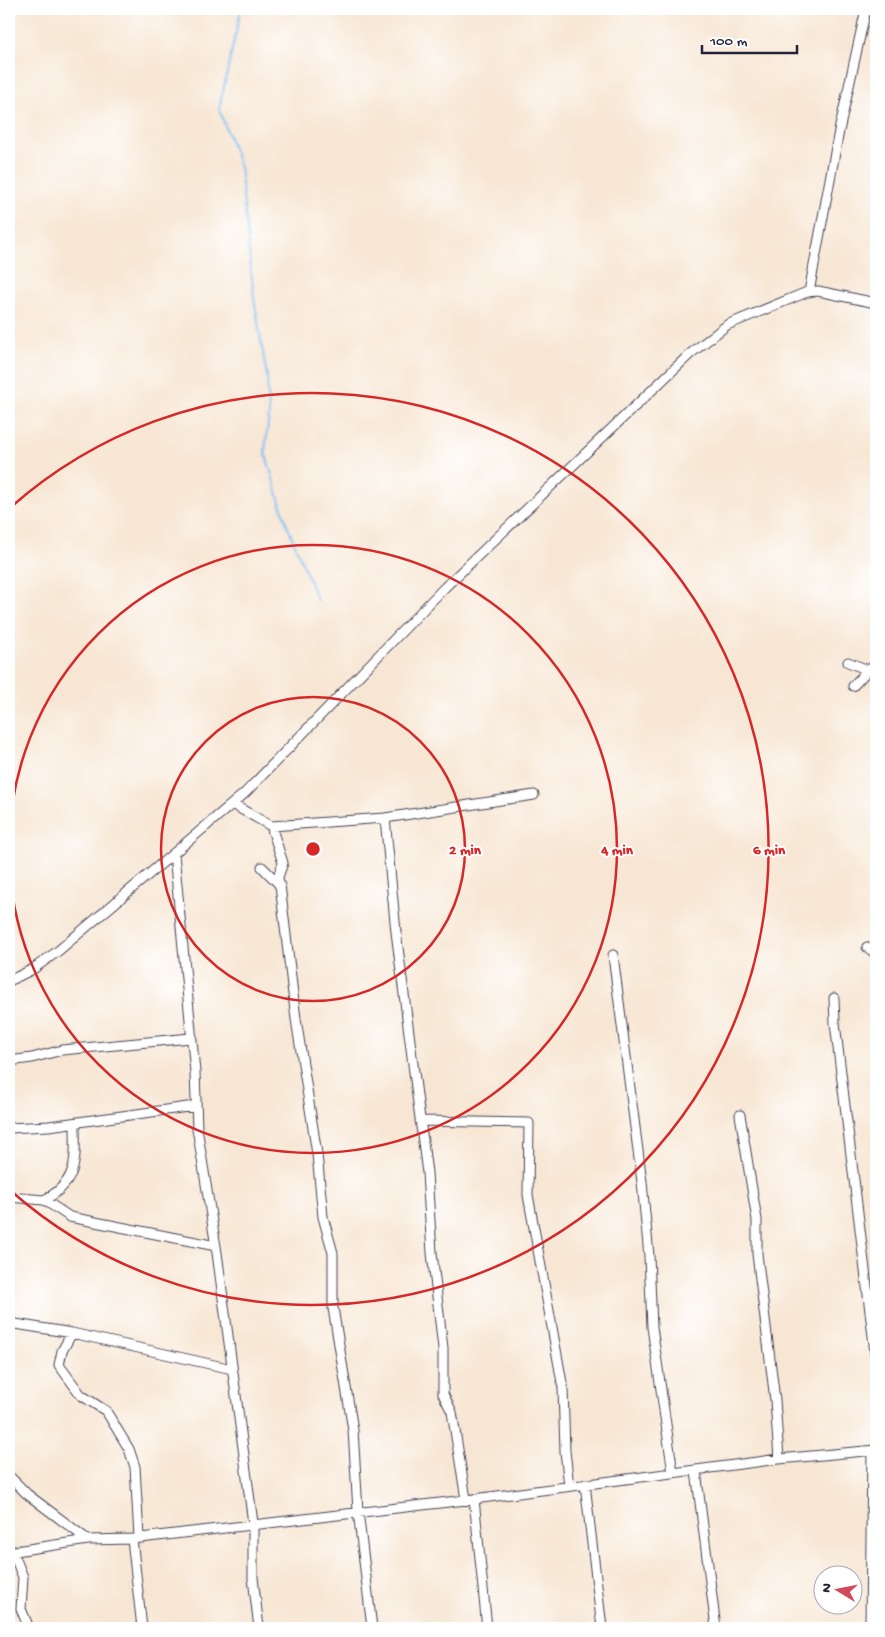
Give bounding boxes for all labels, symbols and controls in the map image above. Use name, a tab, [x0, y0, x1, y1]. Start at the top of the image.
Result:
scale bar	[702, 22, 798, 54]
text: 100 m	[709, 33, 748, 51]
centre of rings	[304, 840, 322, 858]
text: 2 min	[449, 842, 482, 860]
text: 4 min	[600, 842, 634, 860]
text: 6 min	[753, 842, 786, 860]
north arrow	[812, 1564, 862, 1614]
text: N	[818, 1582, 837, 1594]

